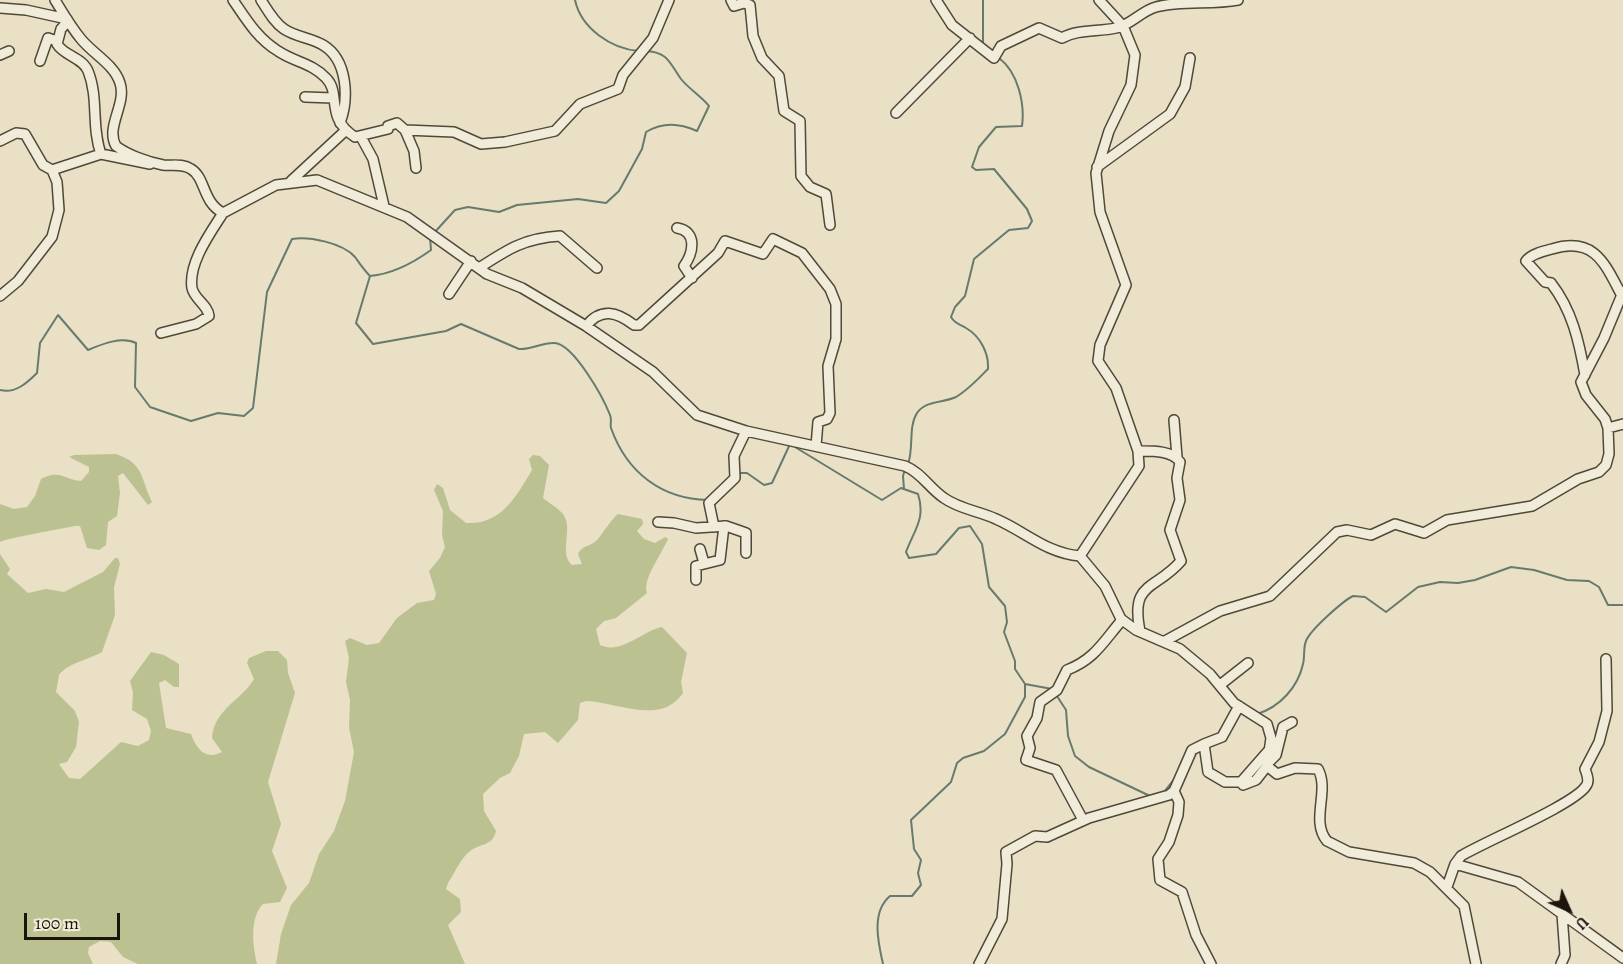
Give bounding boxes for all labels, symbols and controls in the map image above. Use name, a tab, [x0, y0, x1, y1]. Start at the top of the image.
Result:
north arrow	[1539, 880, 1599, 940]
scale bar	[27, 901, 123, 939]
text: 100 m	[35, 911, 79, 935]
text: U	[1570, 911, 1593, 934]

